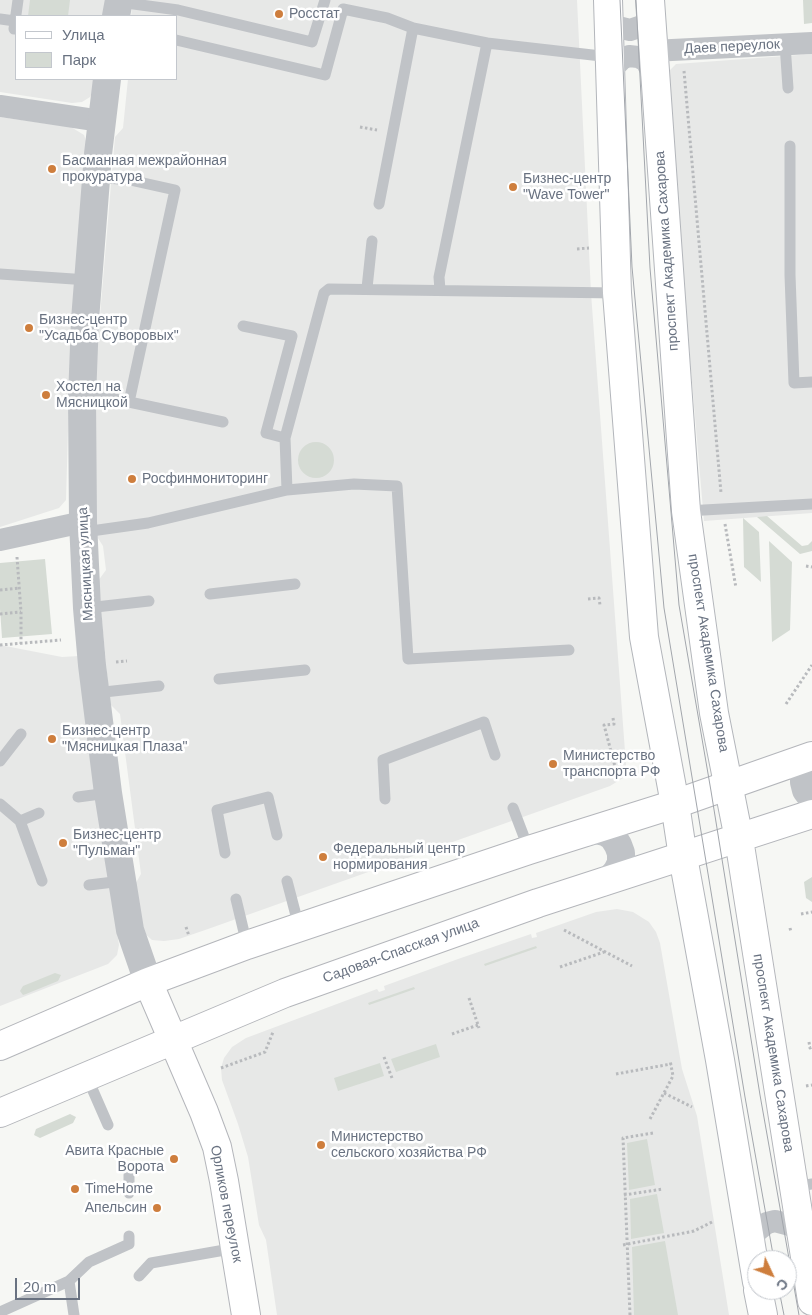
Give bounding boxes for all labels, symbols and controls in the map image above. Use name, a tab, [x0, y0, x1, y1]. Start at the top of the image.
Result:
place label: Росстат	[289, 6, 340, 22]
marker: Росстат	[273, 8, 285, 20]
legend	[15, 15, 178, 80]
text: Улица	[62, 26, 105, 43]
street label: Даев переулок	[684, 36, 780, 58]
text: Парк	[62, 51, 96, 68]
street label: проспект Академика Сахарова	[652, 150, 682, 352]
place label: Басманная межрайонная прокуратура	[62, 153, 227, 186]
marker: Басманная межрайонная прокуратура	[46, 163, 58, 175]
place label: Бизнес-центр "Wave Tower"	[523, 171, 611, 203]
marker: Бизнес-центр "Wave Tower"	[507, 181, 519, 193]
place label: Бизнес-центр "Усадьба Суворовых"	[39, 312, 179, 344]
marker: Бизнес-центр "Усадьба Суворовых"	[23, 322, 35, 334]
place label: Хостел на Мясницкой	[56, 379, 128, 412]
marker: Хостел на Мясницкой	[40, 389, 52, 401]
place label: Росфинмониторинг	[142, 471, 268, 487]
marker: Росфинмониторинг	[126, 473, 138, 485]
street label: Мясницкая улица	[75, 507, 97, 621]
street label: проспект Академика Сахарова	[684, 553, 732, 753]
place label: Бизнес-центр "Мясницкая Плаза"	[62, 723, 188, 756]
marker: Бизнес-центр "Мясницкая Плаза"	[46, 733, 58, 745]
place label: Министерство транспорта РФ	[563, 748, 660, 780]
marker: Министерство транспорта РФ	[547, 758, 559, 770]
place label: Бизнес-центр "Пульман"	[73, 827, 161, 860]
marker: Бизнес-центр "Пульман"	[57, 837, 69, 849]
place label: Федеральный центр нормирования	[333, 841, 465, 874]
marker: Федеральный центр нормирования	[317, 851, 329, 863]
street label: Садовая-Спасская улица	[321, 915, 481, 987]
street label: проспект Академика Сахарова	[749, 953, 797, 1153]
place label: Министерство сельского хозяйства РФ	[331, 1129, 487, 1162]
marker: Министерство сельского хозяйства РФ	[315, 1139, 327, 1151]
place label: Авита Красные Ворота	[65, 1143, 164, 1176]
street label: Орликов переулок	[206, 1144, 246, 1264]
marker: Авита Красные Ворота	[168, 1153, 180, 1165]
place label: TimeHome	[85, 1181, 153, 1197]
marker: TimeHome	[69, 1183, 81, 1195]
place label: Апельсин	[85, 1200, 147, 1216]
marker: Апельсин	[151, 1202, 163, 1214]
north arrow	[747, 1250, 797, 1300]
scale bar	[18, 1268, 82, 1300]
text: С	[773, 1275, 792, 1294]
text: 20 m	[23, 1278, 56, 1295]

